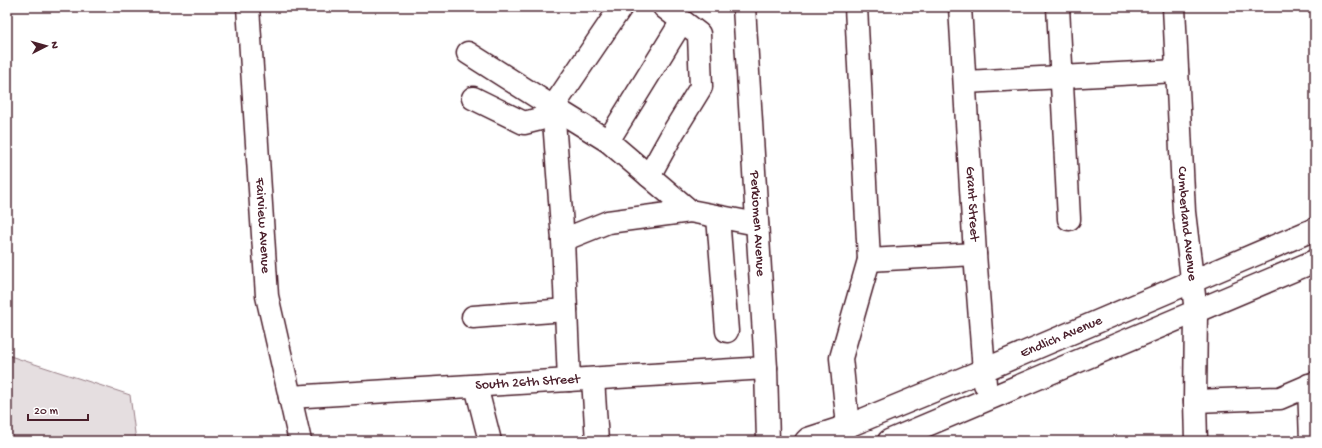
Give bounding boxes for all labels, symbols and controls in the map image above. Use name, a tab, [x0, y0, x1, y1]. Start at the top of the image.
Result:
north arrow	[26, 26, 66, 66]
text: N	[48, 41, 60, 49]
street label: Grant Street	[961, 166, 983, 243]
street label: Cumberland Avenue	[1173, 166, 1201, 283]
street label: Perkiomen Avenue	[745, 169, 769, 278]
street label: Fairview Avenue	[251, 176, 274, 275]
street label: Endlich Avenue	[1018, 312, 1106, 362]
street label: South 26th Street	[475, 371, 582, 394]
scale bar	[28, 396, 88, 422]
text: 20 m	[34, 405, 59, 419]

